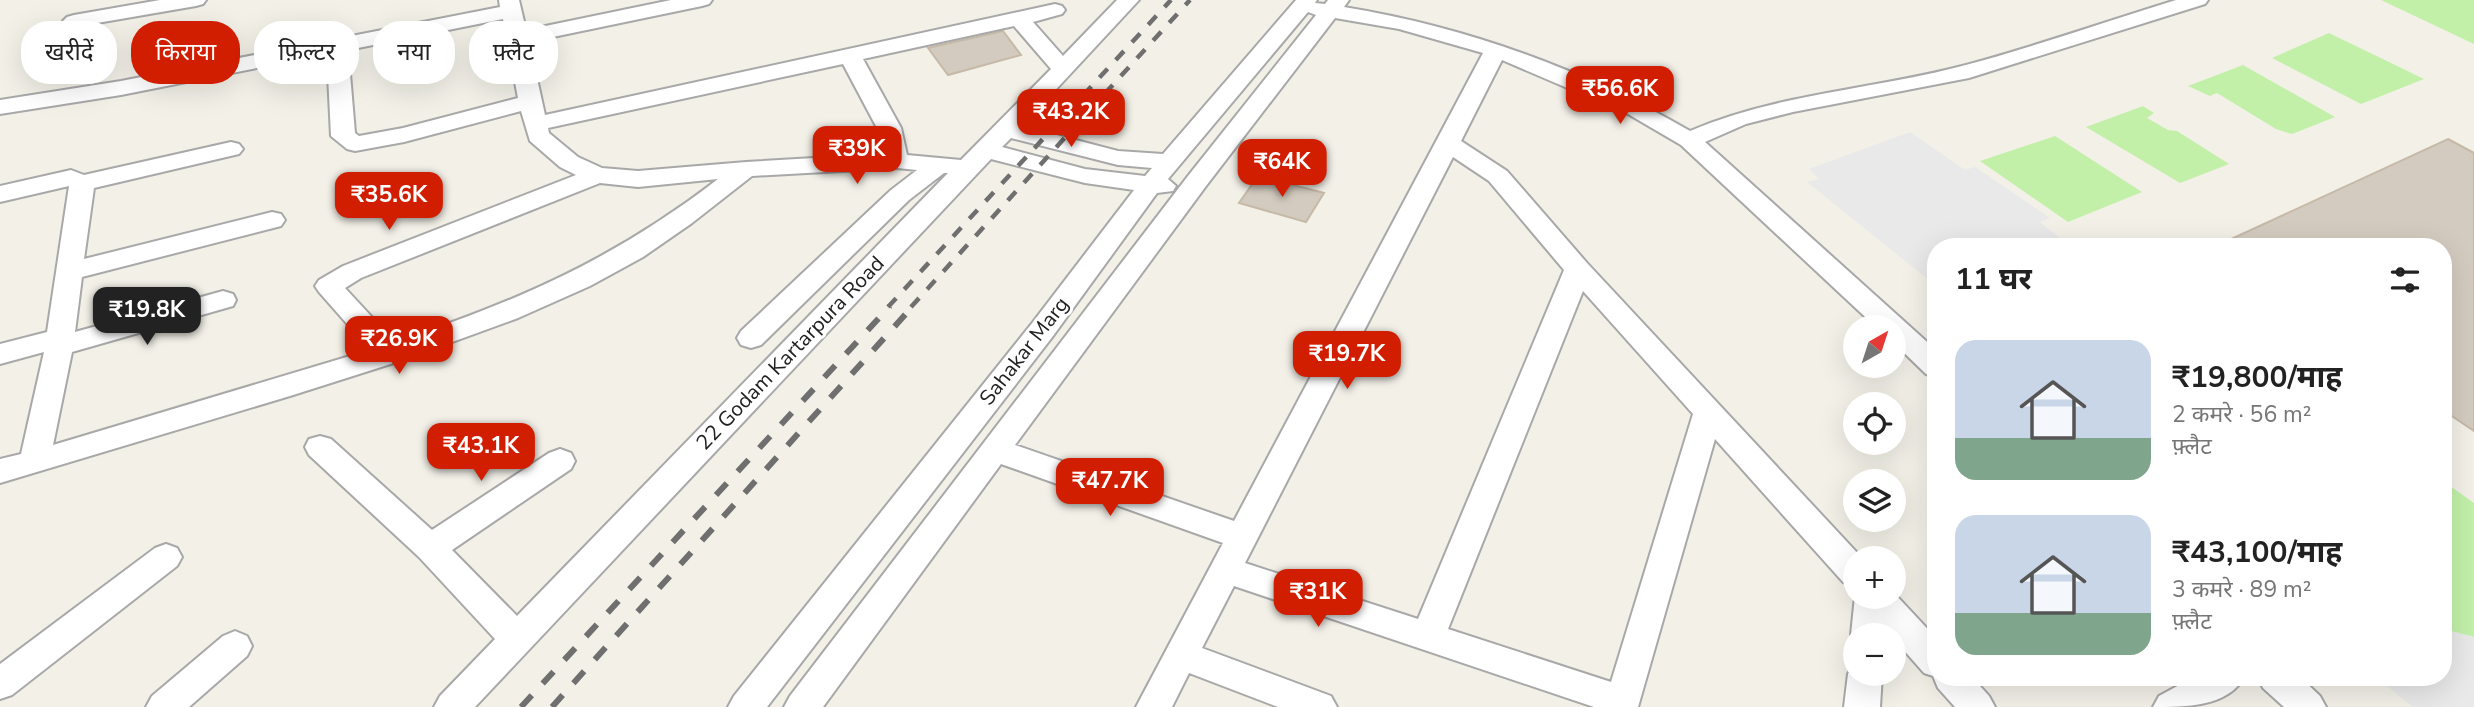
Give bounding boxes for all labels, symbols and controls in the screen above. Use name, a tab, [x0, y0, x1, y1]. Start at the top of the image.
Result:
chip: खरीदें	[21, 21, 117, 84]
chip: किराया	[131, 21, 240, 84]
chip: फ़िल्टर	[254, 21, 359, 84]
chip: नया	[373, 21, 455, 84]
chip: फ़्लैट	[469, 21, 558, 84]
pin: ₹56.6K	[1563, 66, 1677, 126]
text: ₹56.6K	[1582, 73, 1658, 104]
pin: ₹43.2K	[1014, 90, 1128, 149]
text: ₹43.2K	[1033, 96, 1109, 127]
pin: ₹39K	[816, 127, 898, 186]
text: ₹39K	[829, 133, 885, 164]
pin: ₹64K	[1241, 140, 1323, 199]
text: ₹64K	[1254, 146, 1310, 177]
pin: ₹35.6K	[332, 173, 446, 232]
text: ₹35.6K	[351, 179, 427, 210]
street label: 22 Godam Kartarpura Road	[690, 250, 890, 456]
text: 11 घर	[1955, 259, 2032, 300]
icon: filters	[2386, 261, 2424, 299]
pin: ₹19.8K	[90, 288, 204, 347]
street label: Sahakar Marg	[973, 291, 1075, 411]
text: ₹19.8K	[109, 294, 185, 325]
north arrow	[1843, 315, 1906, 378]
map controls	[1843, 315, 1906, 686]
pin: ₹26.9K	[342, 316, 456, 376]
text: ₹26.9K	[361, 323, 437, 354]
pin: ₹19.7K	[1290, 332, 1404, 391]
text: ₹19.7K	[1309, 338, 1385, 369]
text: ₹19,800/माह	[2172, 357, 2342, 398]
icon: home	[2011, 368, 2095, 452]
button: locate	[1843, 392, 1906, 455]
text: 2 कमरे · 56 m²	[2172, 399, 2312, 430]
pin: ₹43.1K	[424, 424, 538, 483]
text: ₹43.1K	[443, 430, 519, 461]
text: फ़्लैट	[2172, 431, 2212, 462]
pin: ₹47.7K	[1053, 458, 1167, 518]
text: ₹47.7K	[1072, 465, 1148, 496]
button: layers	[1843, 469, 1906, 532]
text: ₹43,100/माह	[2172, 532, 2342, 573]
icon: home	[2011, 543, 2095, 627]
button: +	[1843, 546, 1906, 609]
pin: ₹31K	[1277, 570, 1359, 629]
text: 3 कमरे · 89 m²	[2172, 574, 2312, 605]
text: ₹31K	[1290, 576, 1346, 607]
text: फ़्लैट	[2172, 606, 2212, 637]
button: −	[1843, 623, 1906, 686]

